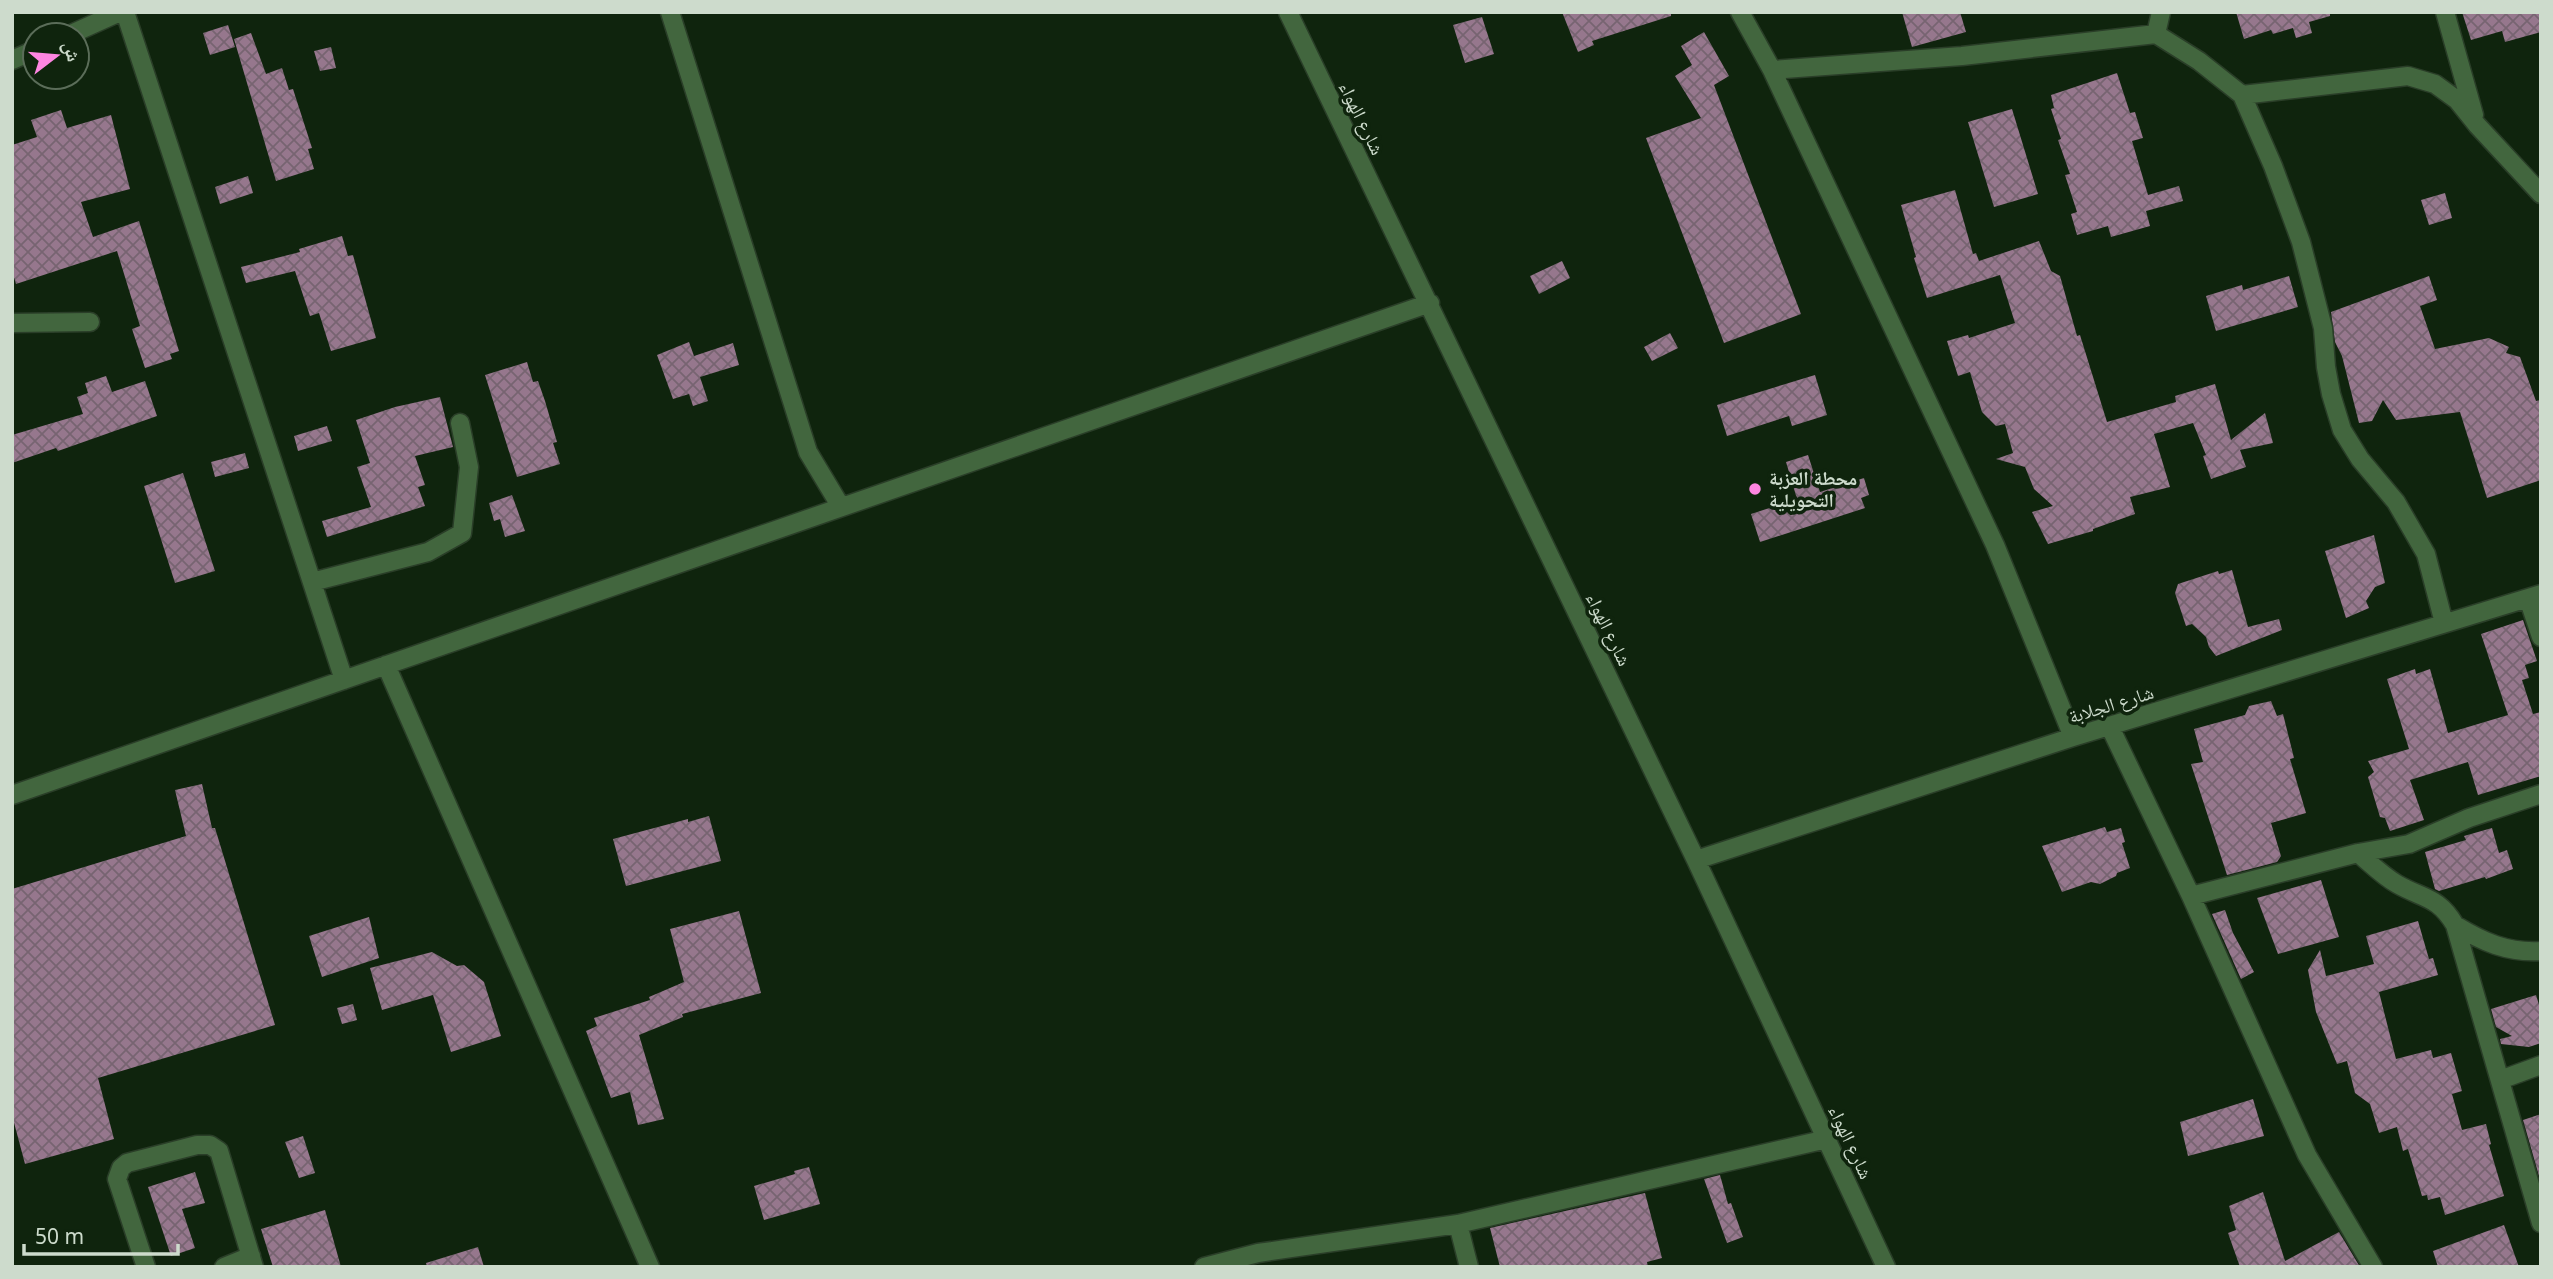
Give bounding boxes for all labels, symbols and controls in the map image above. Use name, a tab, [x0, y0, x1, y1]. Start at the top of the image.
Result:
north arrow	[21, 21, 91, 91]
text: ش	[57, 38, 88, 65]
street label: شارع الهواء	[1333, 77, 1391, 159]
place label: محطة العزبة التحويلية	[1769, 465, 1857, 513]
marker: محطة العزبة التحويلية	[1747, 481, 1763, 497]
street label: شارع الهواء	[1580, 588, 1638, 670]
street label: شارع الجلابة	[2065, 679, 2157, 729]
street label: شارع الهواء	[1823, 1101, 1879, 1183]
scale bar	[24, 1212, 178, 1256]
text: 50 m	[35, 1222, 84, 1250]

